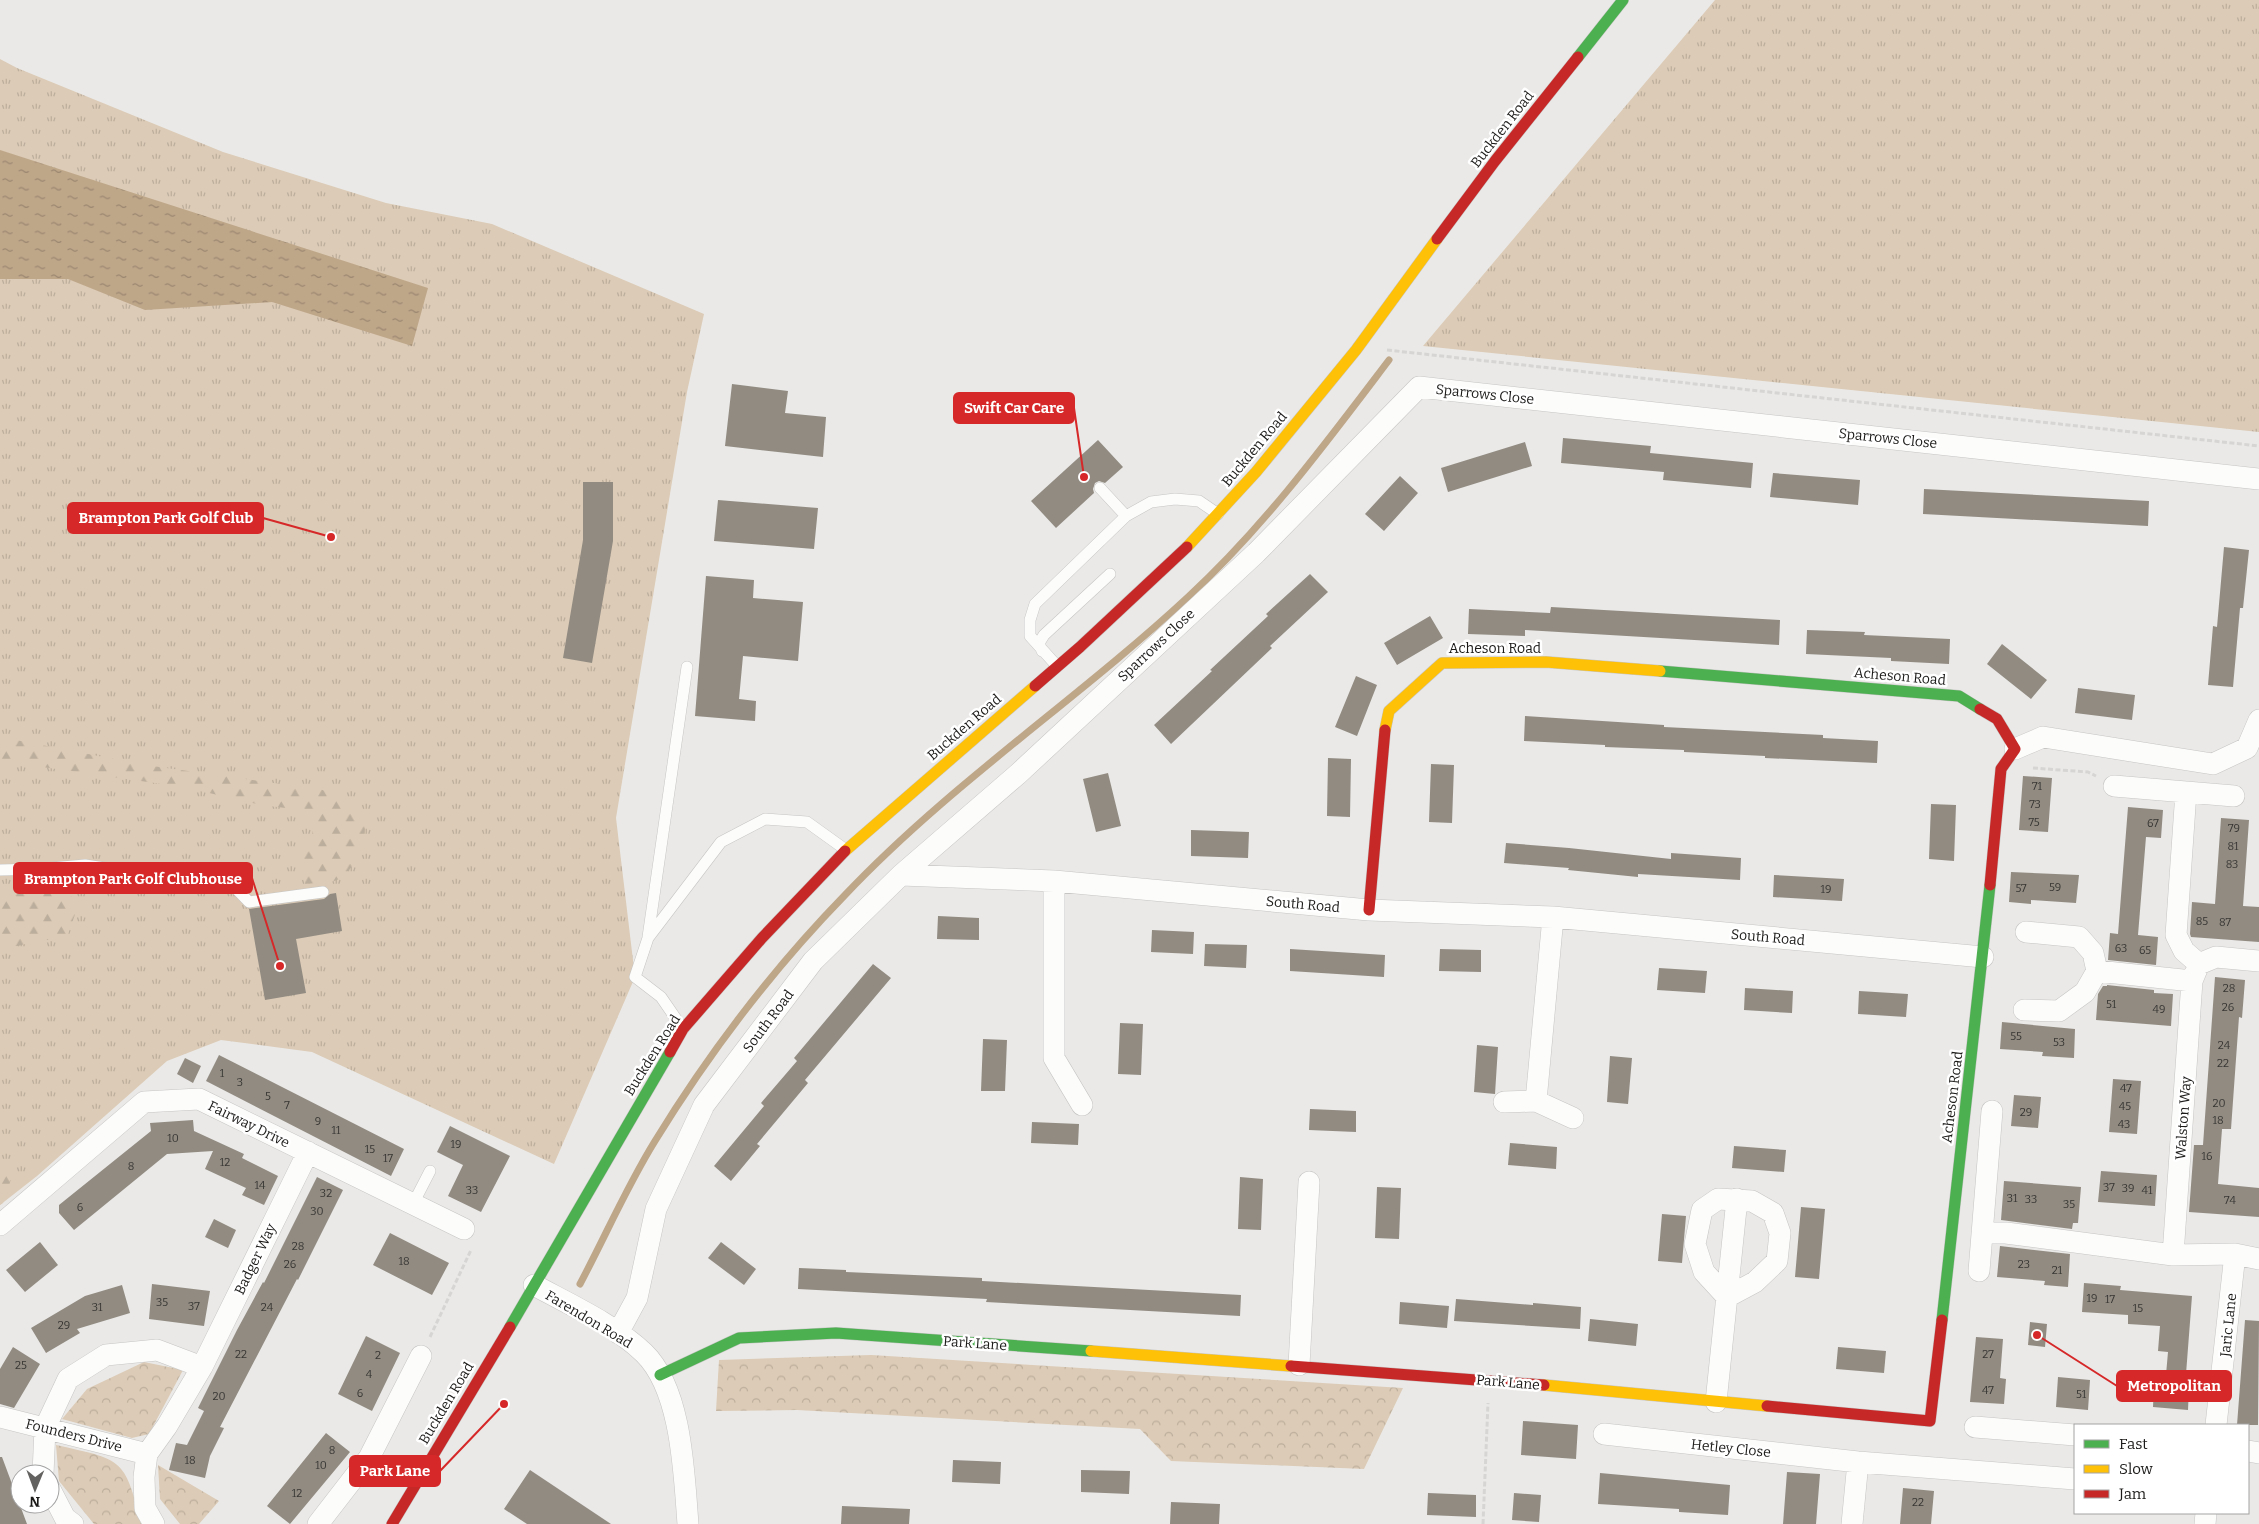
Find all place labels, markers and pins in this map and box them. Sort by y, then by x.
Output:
callout: Swift Car Care [954,393,1074,423]
callout: Brampton Park Golf Club [68,503,263,533]
callout: Brampton Park Golf Clubhouse [14,863,252,893]
callout: Metropolitan [2117,1371,2231,1401]
callout: Park Lane [350,1456,440,1486]

